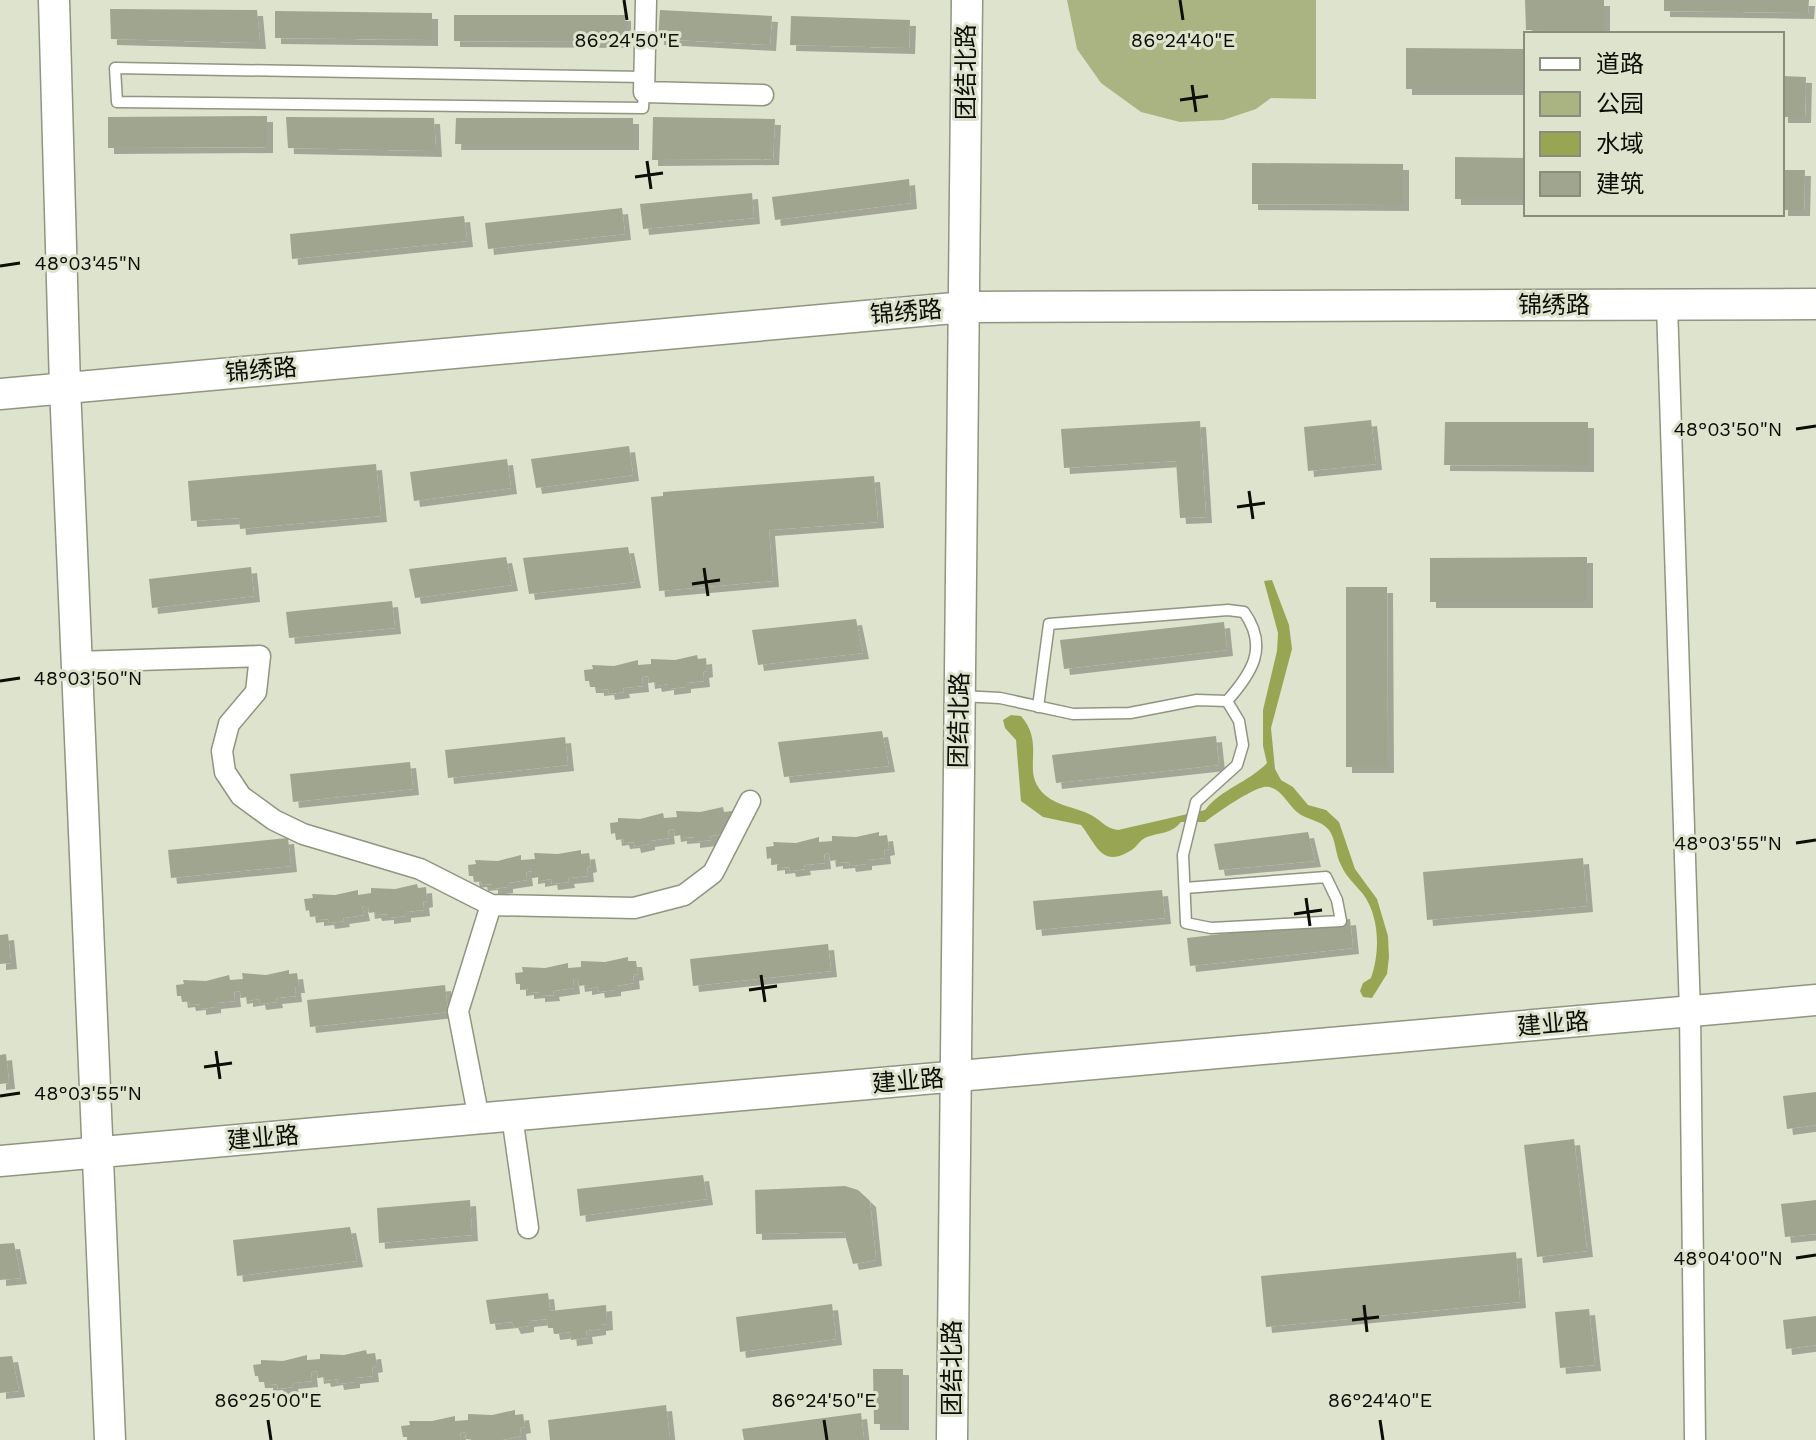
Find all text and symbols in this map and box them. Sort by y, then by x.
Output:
street label: 团结北路 [952,24,980,120]
text: 86°24'50"E [574,28,680,52]
text: 86°24'40"E [1131,28,1235,52]
legend [1524,32,1784,216]
text: 道路 [1596,50,1644,78]
text: 公园 [1596,90,1644,118]
text: 水域 [1596,130,1644,158]
text: 建筑 [1596,170,1644,198]
text: 48°03'45"N [35,251,141,275]
street label: 锦绣路 [1518,291,1590,319]
street label: 锦绣路 [869,295,943,329]
street label: 锦绣路 [224,353,298,387]
text: 48°03'50"N [1674,417,1782,441]
text: 48°03'50"N [34,666,142,690]
street label: 团结北路 [944,672,974,768]
text: 48°03'55"N [1674,831,1782,855]
street label: 建业路 [1516,1007,1590,1041]
street label: 建业路 [871,1064,945,1098]
text: 48°03'55"N [34,1081,142,1105]
street label: 建业路 [226,1121,300,1155]
text: 48°04'00"N [1673,1246,1783,1270]
street label: 团结北路 [938,1320,966,1416]
text: 86°25'00"E [214,1388,322,1412]
text: 86°24'50"E [771,1388,877,1412]
text: 86°24'40"E [1328,1388,1432,1412]

